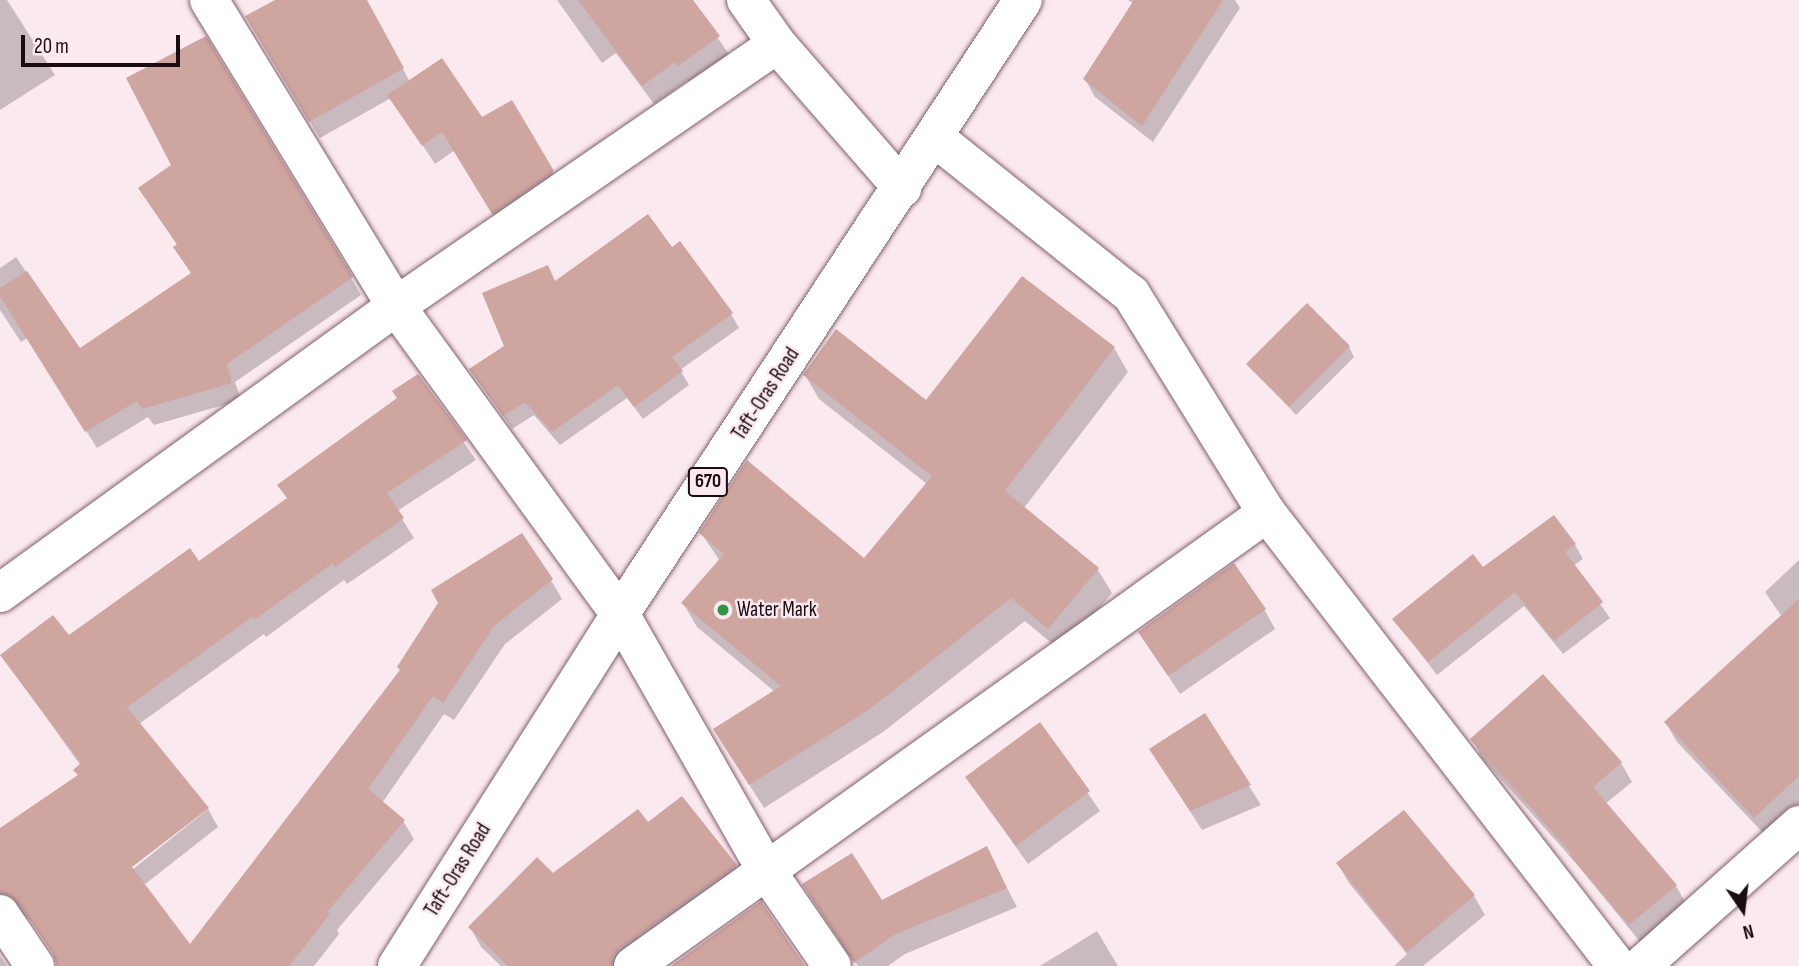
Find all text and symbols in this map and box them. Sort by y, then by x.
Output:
scale bar [24,21,184,65]
text: 20 m [34,34,69,59]
street label: Taft-Oras Road [727,343,805,445]
road number: 670 [687,467,729,498]
place label: Water Mark [737,597,817,623]
marker: Water Mark [715,602,731,618]
street label: Taft-Oras Road [419,819,497,921]
north arrow [1708,875,1778,945]
text: N [1740,918,1756,943]

